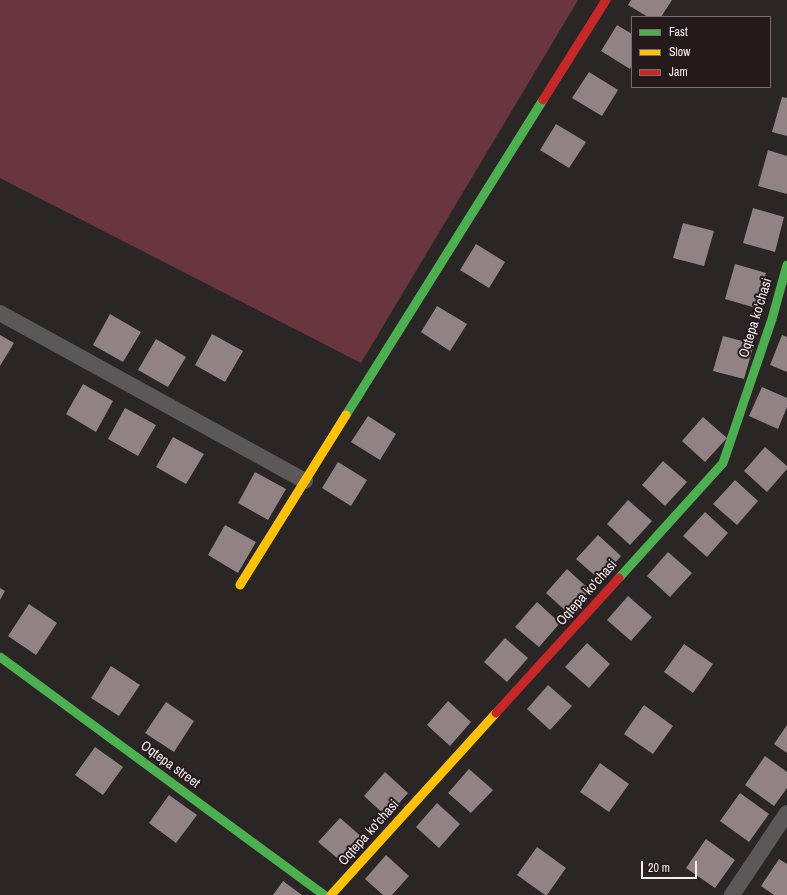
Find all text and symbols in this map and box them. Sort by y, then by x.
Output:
legend [631,16,771,88]
text: Fast [669,24,688,40]
text: Slow [669,44,690,60]
text: Jam [669,64,688,80]
street label: Oqtepa ko'chasi [736,276,776,360]
street label: Oqtepa ko'chasi [553,557,621,629]
street label: Oqtepa street [137,738,203,792]
street label: Oqtepa ko'chasi [335,797,403,869]
scale bar [643,853,699,879]
text: 20 m [648,860,670,876]

